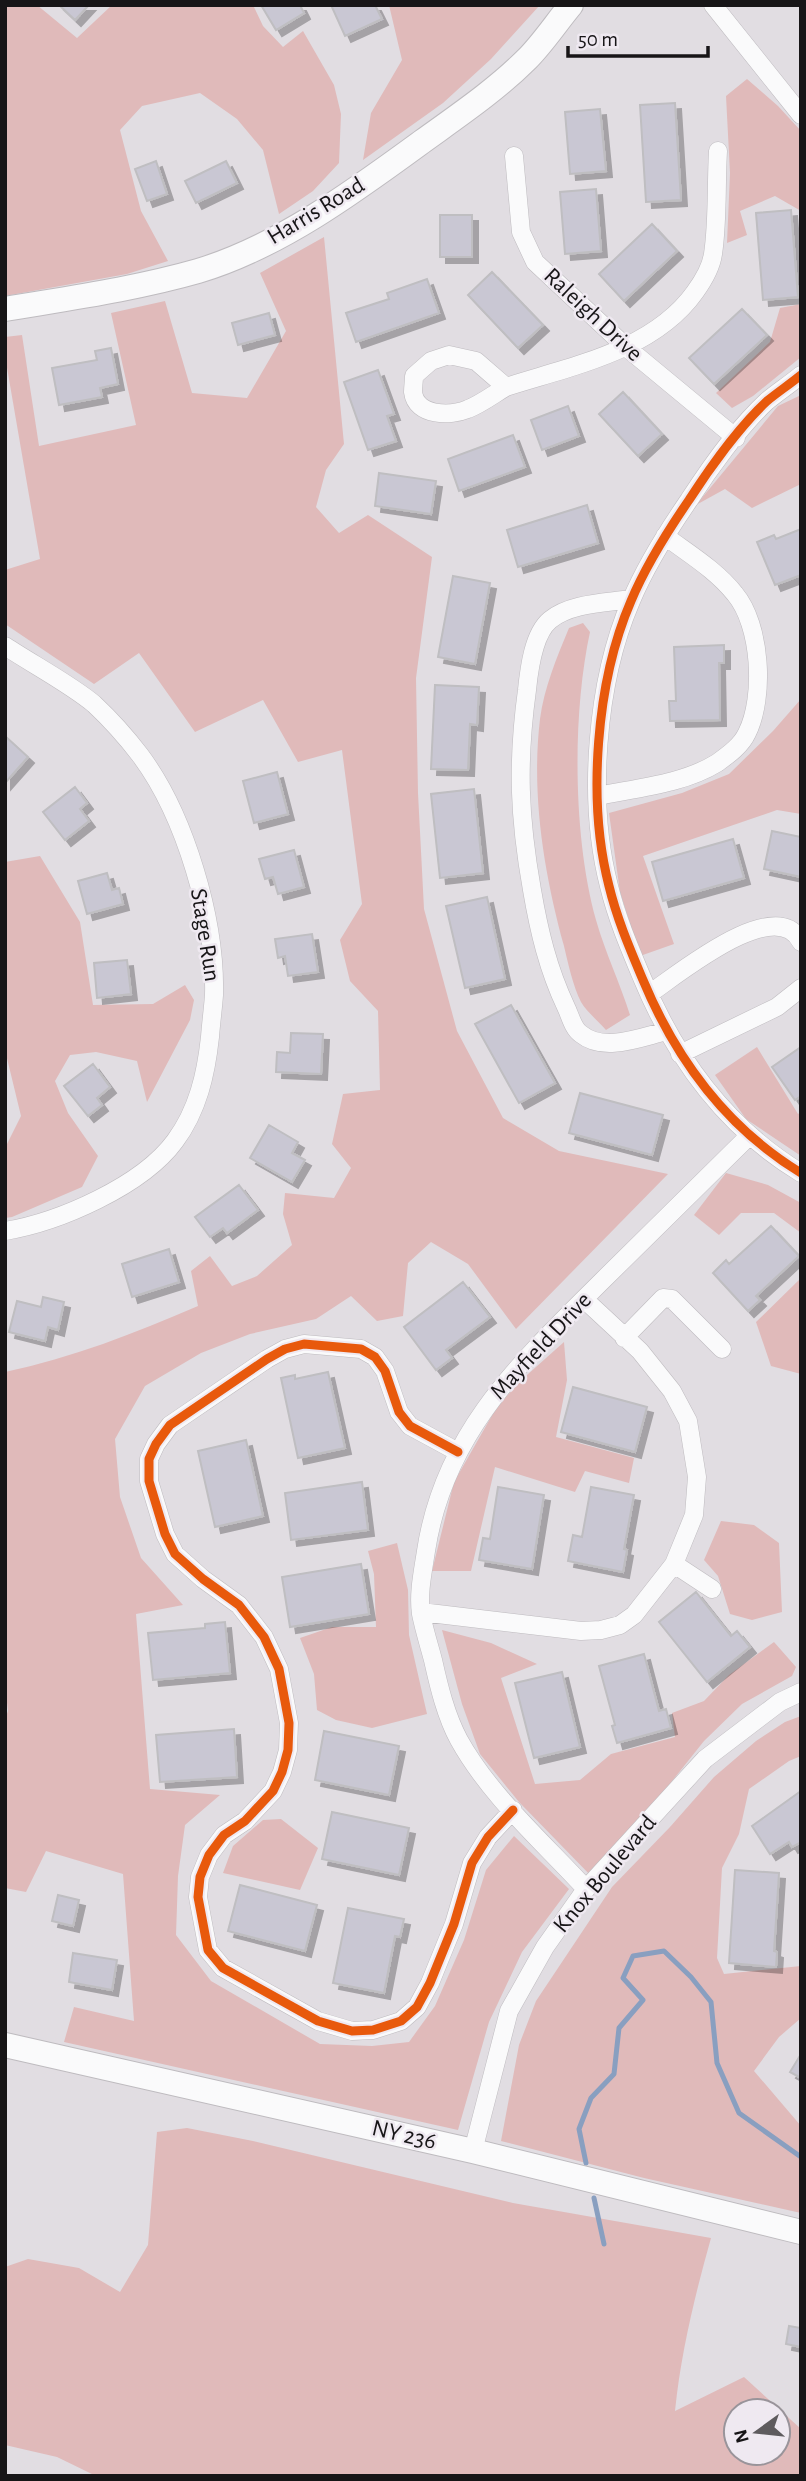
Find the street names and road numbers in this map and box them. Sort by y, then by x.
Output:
street label: Harris Road [263,173,369,249]
street label: Raleigh Drive [539,264,647,366]
street label: Stage Run [186,887,224,983]
street label: Mayfield Drive [486,1288,596,1404]
street label: Knox Boulevard [549,1811,661,1937]
street label: NY 236 [370,2116,438,2154]

